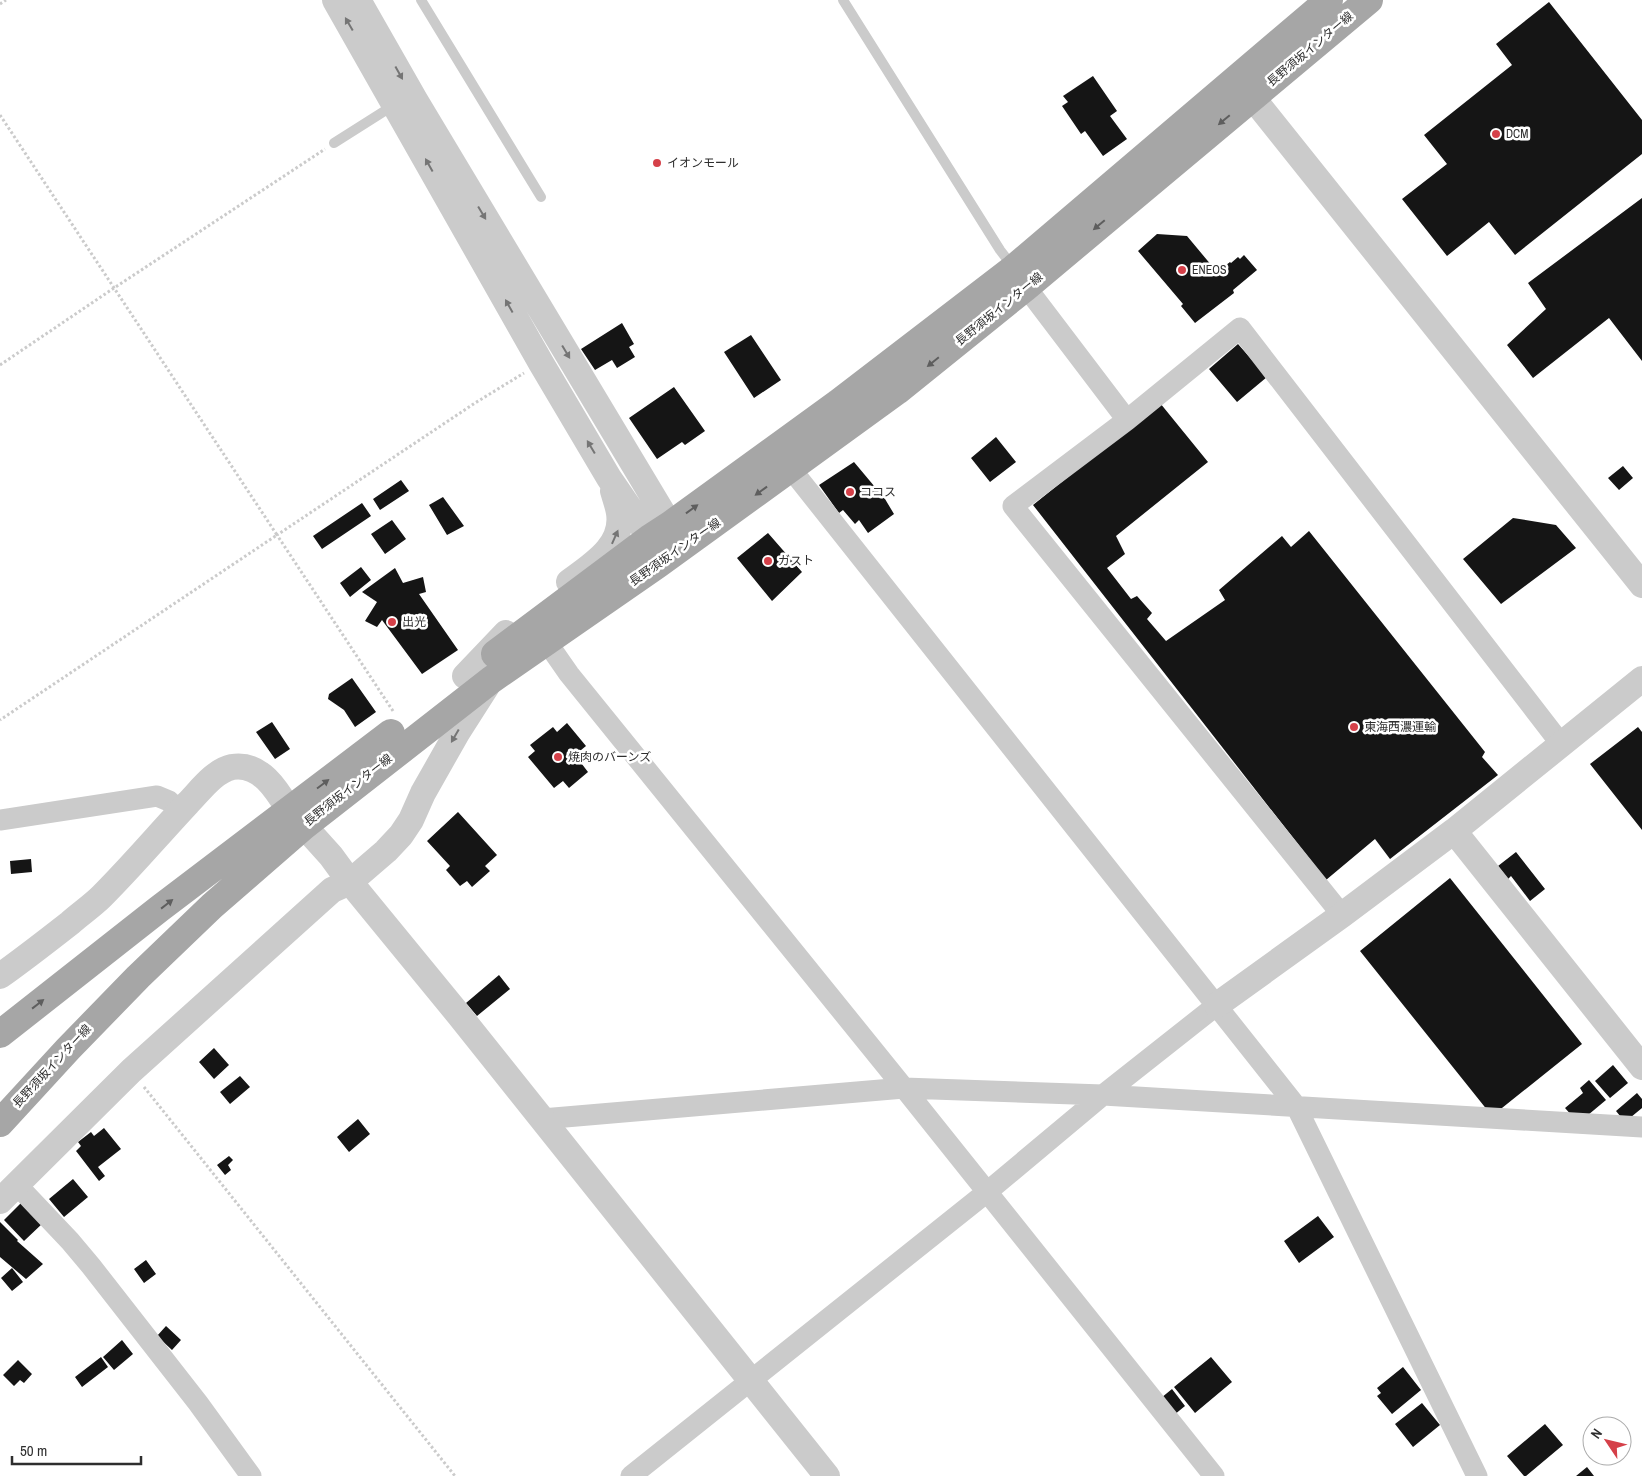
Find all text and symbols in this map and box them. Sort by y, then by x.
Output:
street label: 長野須坂インター線 [1263,8,1357,90]
one-way arrow [344,17,353,30]
one-way arrow [395,66,403,80]
one-way arrow [1217,115,1230,126]
place label: DCM [1506,126,1528,142]
marker: DCM [1490,128,1502,140]
place label: イオンモール [667,155,739,171]
marker: イオンモール [651,157,663,169]
one-way arrow [425,158,433,172]
one-way arrow [478,206,487,219]
one-way arrow [1093,220,1106,231]
place label: ENEOS [1192,262,1227,278]
marker: ENEOS [1176,264,1188,276]
street label: 長野須坂インター線 [952,269,1046,349]
one-way arrow [505,299,513,314]
one-way arrow [561,345,570,359]
one-way arrow [927,356,940,367]
one-way arrow [586,440,595,454]
place label: ココス [860,484,896,500]
one-way arrow [754,486,768,496]
marker: ココス [844,486,856,498]
one-way arrow [685,504,699,514]
street label: 長野須坂インター線 [626,514,724,590]
one-way arrow [611,530,619,544]
place label: ガスト [778,553,814,569]
marker: ガスト [762,555,774,567]
place label: 出光 [402,614,426,630]
marker: 出光 [386,616,398,628]
place label: 東海西濃運輸 [1364,719,1436,735]
marker: 東海西濃運輸 [1348,721,1360,733]
one-way arrow [451,729,460,742]
place label: 焼肉のバーンズ [568,749,651,765]
street label: 長野須坂インター線 [301,750,395,830]
marker: 焼肉のバーンズ [552,751,564,763]
one-way arrow [316,779,330,789]
one-way arrow [160,899,173,909]
one-way arrow [32,999,45,1009]
street label: 長野須坂インター線 [9,1021,95,1111]
north arrow [1582,1416,1632,1466]
text: N [1587,1425,1606,1442]
scale bar [12,1434,141,1466]
text: 50 m [20,1440,47,1461]

